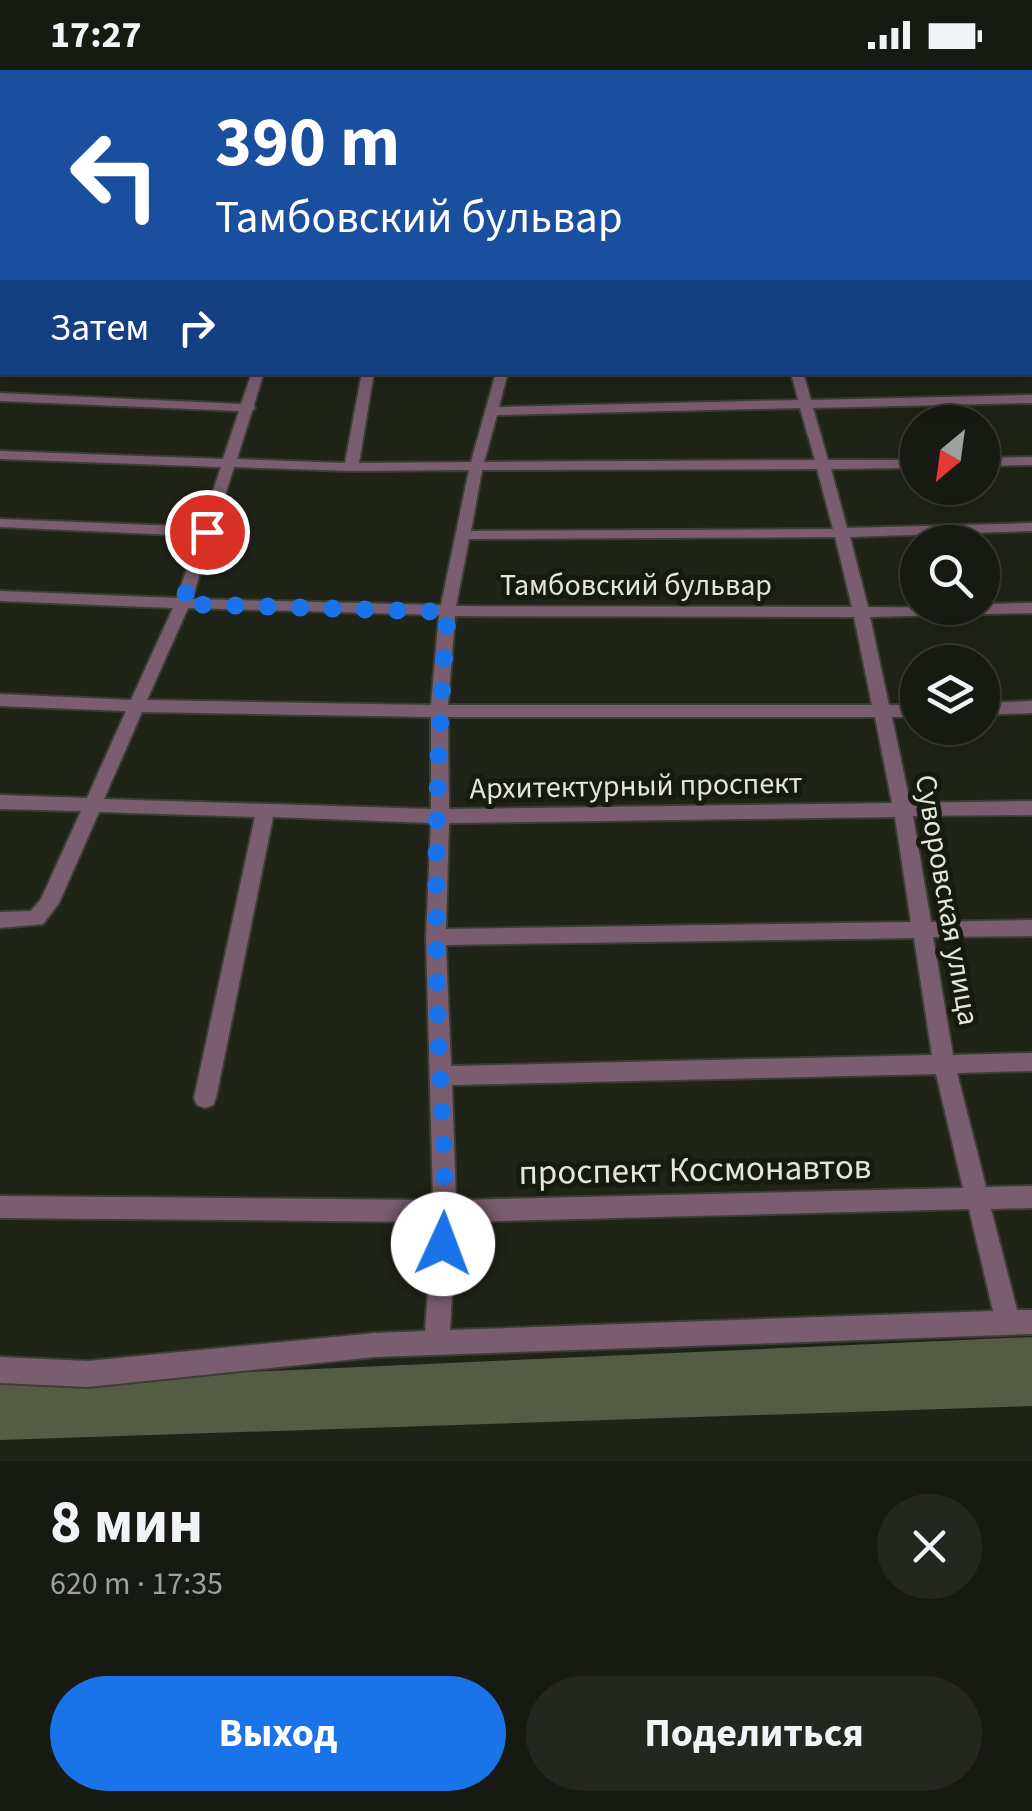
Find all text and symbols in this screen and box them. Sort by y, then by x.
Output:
text: 17:27 [50,8,142,62]
text: 390 m [215,93,400,193]
icon: left [50,110,180,240]
text: Тамбовский бульвар [215,186,623,250]
icon: right [169,300,224,355]
text: Затем [50,301,149,355]
north arrow [900,405,1000,505]
map controls [900,405,1000,745]
pin [165,490,250,575]
icon: arrive [180,505,235,560]
button: search [900,525,1000,625]
street label: Тамбовский бульвар [500,564,772,607]
button: layers [900,645,1000,745]
street label: Архитектурный проспект [469,762,803,810]
street label: Суворовская улица [904,771,990,1029]
street label: проспект Космонавтов [518,1142,872,1198]
position arrow [391,1192,495,1296]
text: 8 мин [50,1481,203,1566]
button: close [877,1494,982,1599]
text: 620 m · 17:35 [50,1561,223,1607]
button: Выход [50,1676,506,1791]
button: Поделиться [526,1676,982,1791]

